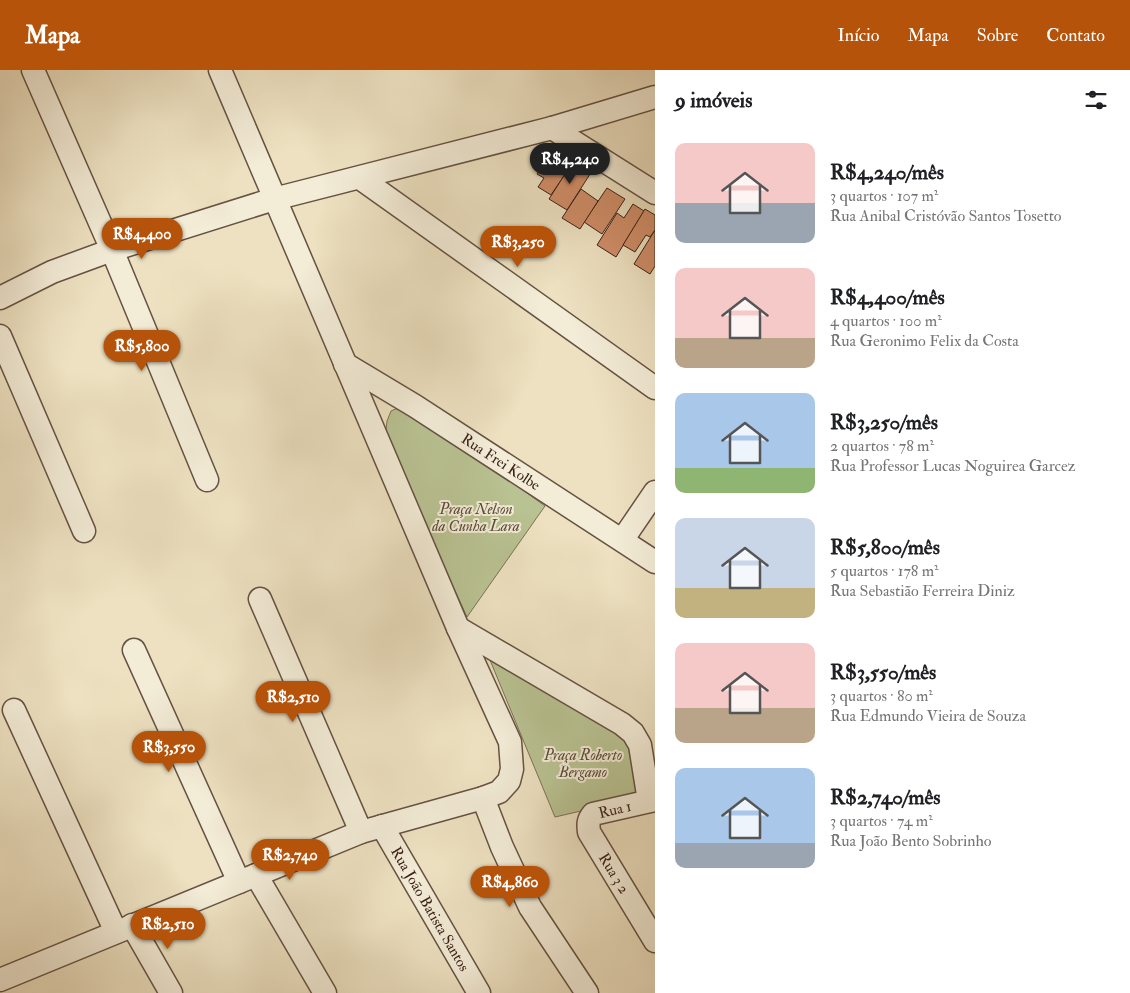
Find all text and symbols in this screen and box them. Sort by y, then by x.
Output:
text: Mapa [25,20,80,51]
text: Início [838,24,879,47]
text: Mapa [907,24,949,47]
text: Sobre [977,24,1018,47]
text: Contato [1046,24,1105,47]
icon: filters [1082,86,1110,114]
text: 9 imóveis [675,87,752,114]
pin: R$4,240 [524,142,616,185]
text: R$4,240 [541,149,599,169]
text: R$4,240/mês [830,159,944,186]
icon: home [715,163,775,223]
text: 3 quartos · 107 m² [830,186,938,206]
text: Rua Anibal Cristóvão Santos Tosetto [830,206,1062,226]
pin: R$4,400 [96,218,188,260]
text: R$4,400 [113,224,171,244]
pin: R$3,250 [472,226,564,268]
text: R$3,250 [491,232,545,252]
text: R$4,400/mês [830,284,945,311]
icon: home [715,288,775,348]
text: 4 quartos · 100 m² [830,311,942,331]
pin: R$5,800 [96,330,188,372]
text: Rua Geronimo Felix da Costa [830,331,1019,351]
text: R$5,800 [115,336,170,356]
text: R$3,250/mês [830,409,938,436]
icon: home [715,413,775,473]
street label: Rua Frei Kolbe [458,429,544,494]
text: 2 quartos · 78 m² [830,436,934,456]
text: Rua Professor Lucas Noguirea Garcez [830,456,1075,476]
park label: Praça Nelson da Cunha Lara [431,500,520,536]
text: R$5,800/mês [830,534,940,561]
icon: home [715,538,775,598]
text: 5 quartos · 178 m² [830,561,939,581]
text: Rua Sebastião Ferreira Diniz [830,581,1015,601]
text: R$3,550/mês [830,659,936,686]
icon: home [715,663,775,723]
pin: R$2,510 [247,680,339,723]
text: 3 quartos · 80 m² [830,686,933,706]
text: R$2,510 [266,687,320,707]
text: Rua Edmundo Vieira de Souza [830,706,1026,726]
pin: R$3,550 [123,730,215,773]
text: R$3,550 [143,737,195,757]
park label: Praça Roberto Bergamo [543,746,622,782]
text: R$2,740/mês [830,784,941,811]
icon: home [715,788,775,848]
street label: Rua 1 [597,797,633,823]
text: 3 quartos · 74 m² [830,811,933,831]
text: Rua João Bento Sobrinho [830,831,992,851]
pin: R$2,740 [244,838,336,881]
street label: Rua João Batista Santos [387,843,474,975]
text: R$2,740 [262,845,318,865]
street label: Rua 3 2 [594,849,634,897]
pin: R$4,860 [464,866,556,908]
text: R$4,860 [481,872,539,892]
pin: R$2,510 [122,908,214,950]
text: R$2,510 [141,914,195,934]

